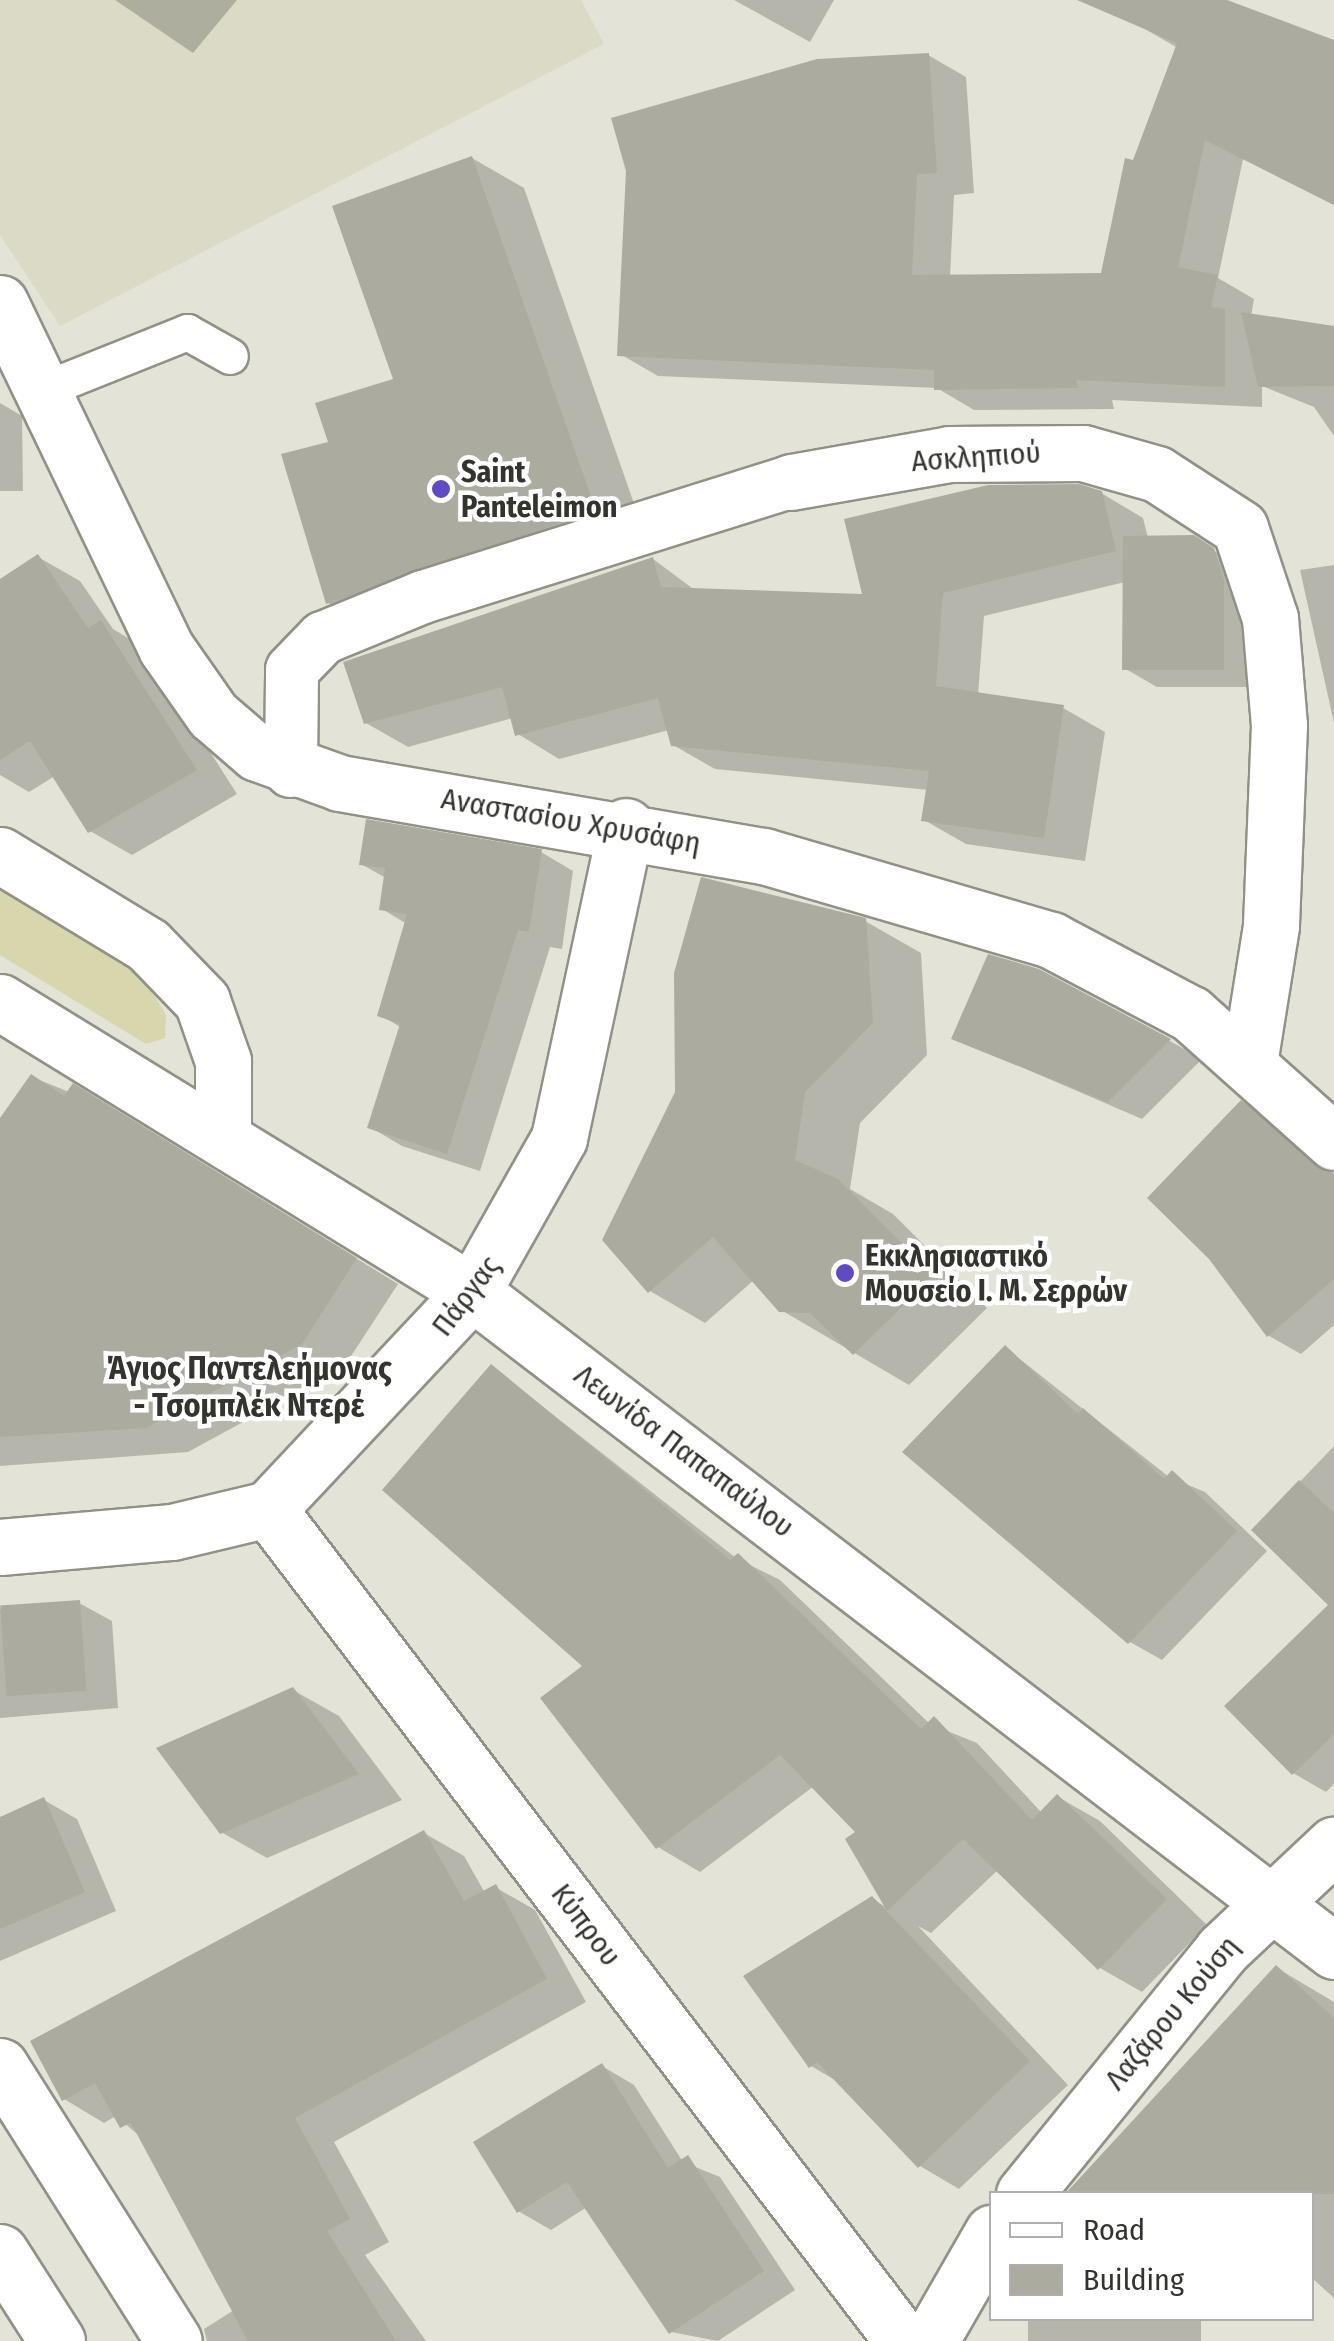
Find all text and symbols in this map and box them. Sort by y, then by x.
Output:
street label: Ασκληπιού [910,435,1042,479]
place label: Saint Panteleimon [461,454,617,524]
marker: Saint Panteleimon [430,478,452,500]
street label: Αναστασίου Χρυσάφη [438,780,704,862]
place label: Εκκλησιαστικό Μουσείο Ι. Μ. Σερρών [865,1238,1127,1308]
street label: Πάργας [424,1249,508,1343]
marker: Εκκλησιαστικό Μουσείο Ι. Μ. Σερρών [834,1262,856,1284]
district label: Άγιος Παντελεήμονας - Τσομπλέκ Ντερέ [106,1350,392,1425]
street label: Λεωνίδα Παπαπαύλου [567,1357,801,1545]
street label: Κύπρου [543,1877,629,1973]
street label: Λαζάρου Κούση [1097,1929,1247,2097]
legend [989,2191,1314,2321]
text: Road [1083,2212,1145,2248]
text: Building [1083,2262,1184,2298]

